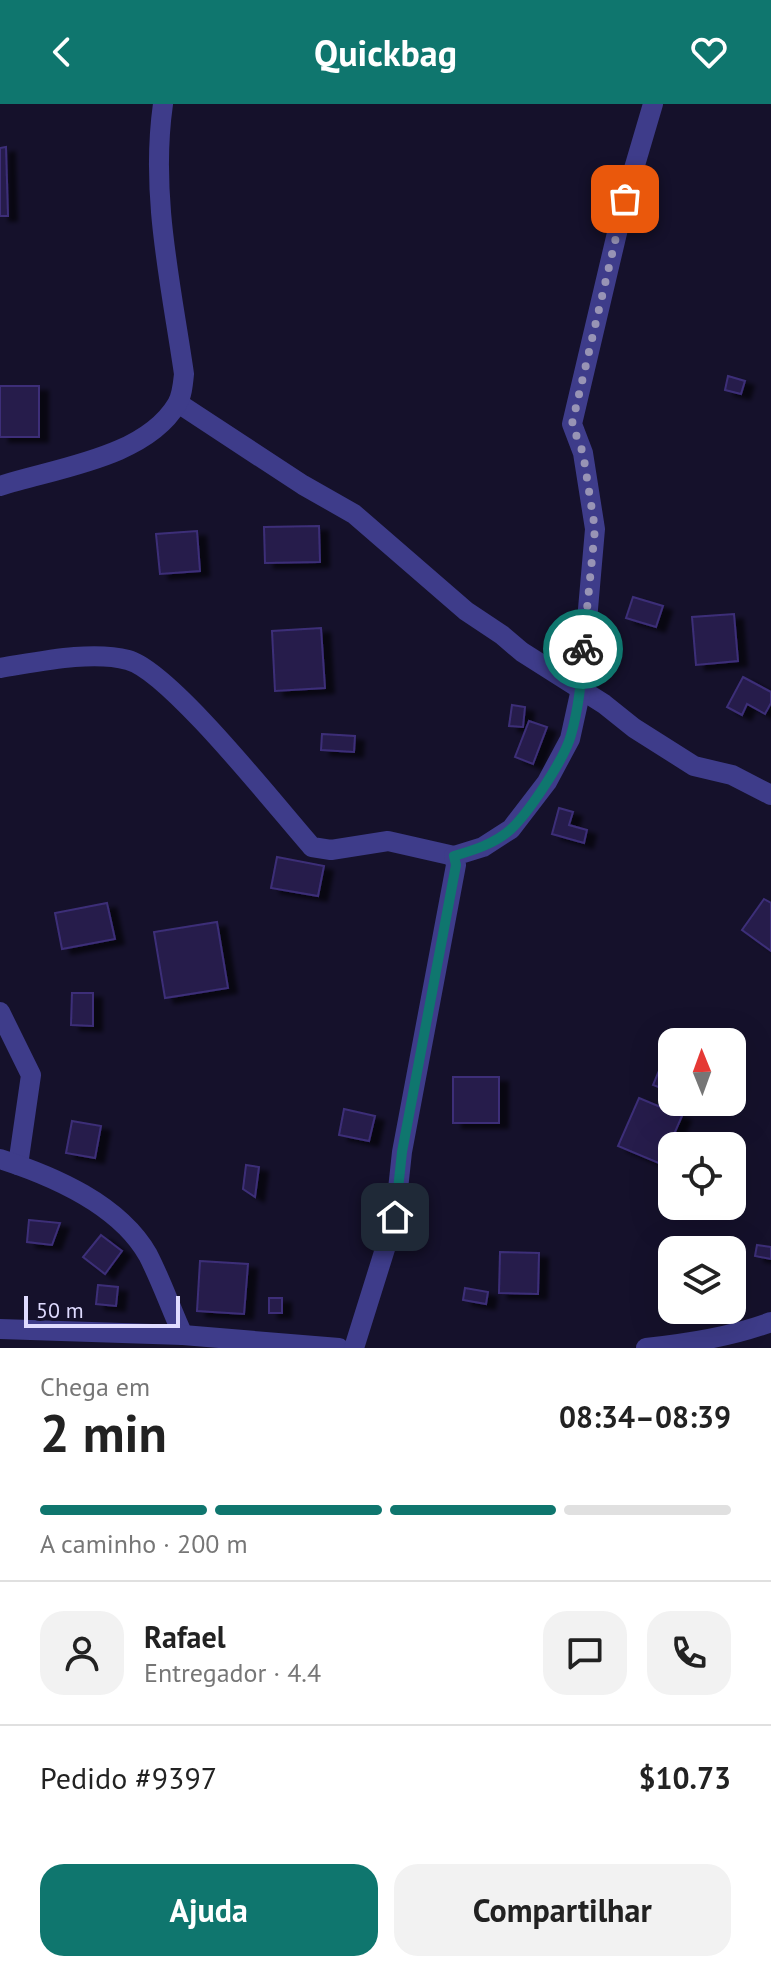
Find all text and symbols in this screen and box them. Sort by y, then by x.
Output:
text: Quickbag [314,29,457,76]
icon: back [40,30,84,74]
icon: heart [687,30,731,74]
pin [591,165,659,233]
icon: bag [603,177,647,221]
courier [543,609,623,689]
icon: bike [561,627,605,671]
north arrow [658,1028,746,1116]
map controls [658,1028,746,1324]
button: locate [658,1132,746,1220]
pin [361,1183,429,1251]
icon: home [373,1195,417,1239]
button: layers [658,1236,746,1324]
scale bar [24,1292,180,1328]
text: 50 m [36,1296,84,1324]
text: Chega em [40,1370,150,1403]
text: 08:34–08:39 [559,1397,731,1436]
text: 2 min [40,1399,167,1466]
text: A caminho · 200 m [40,1527,248,1560]
button: person [40,1611,124,1695]
button: chat [543,1611,627,1695]
button: phone [647,1611,731,1695]
text: Rafael [144,1617,226,1656]
text: Entregador · 4.4 [144,1656,321,1689]
text: Pedido #9397 [40,1758,217,1797]
text: $10.73 [639,1758,731,1797]
button: Ajuda [40,1864,378,1956]
button: Compartilhar [394,1864,731,1956]

